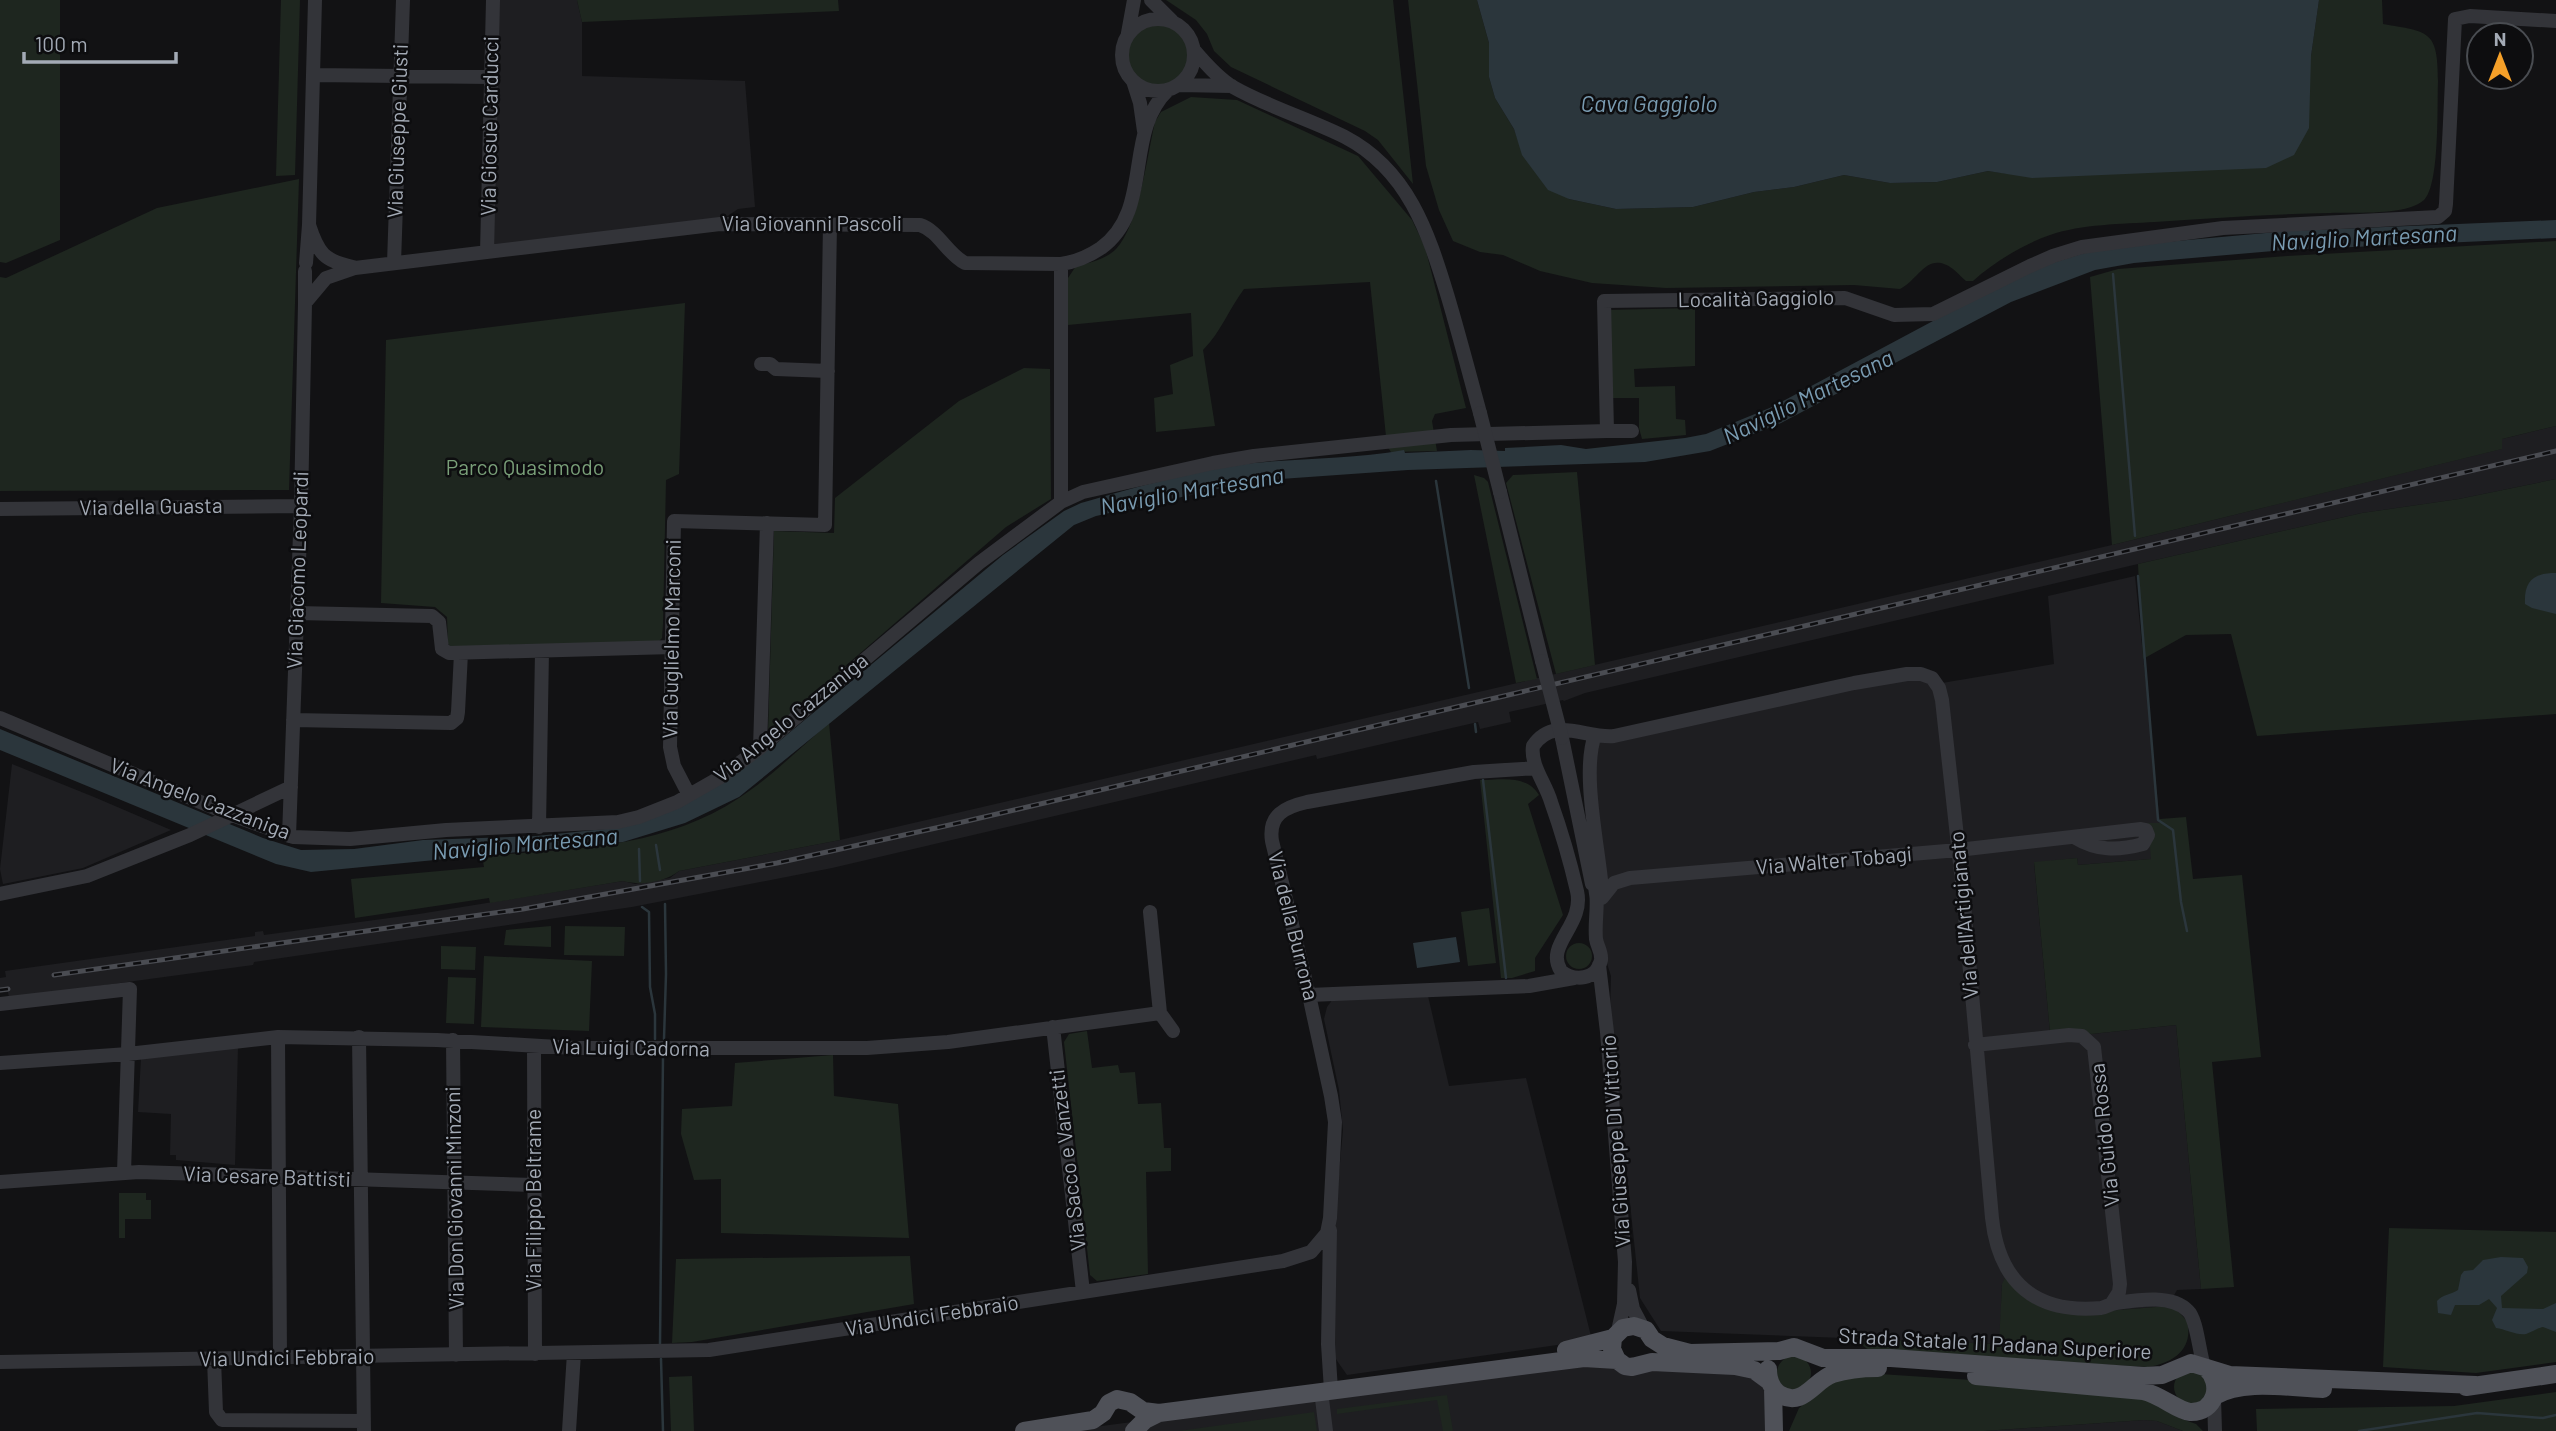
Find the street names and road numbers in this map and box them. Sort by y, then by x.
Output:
street label: Via Giosuè Carducci [474,36,503,216]
street label: Via Giuseppe Giusti [381,43,412,219]
street label: Via Giovanni Pascoli [722,210,902,235]
street label: Località Gaggiolo [1677,284,1835,311]
street label: Via Giacomo Leopardi [281,471,312,669]
street label: Via della Guasta [79,492,223,519]
street label: Via Guglielmo Marconi [656,539,685,739]
street label: Via Angelo Cazzaniga [708,647,872,787]
street label: Via Angelo Cazzaniga [107,752,294,843]
street label: Via dell'Artigianato [1943,830,1982,1000]
street label: Via Walter Tobagi [1755,840,1913,879]
street label: Via della Burrona [1264,849,1325,1003]
street label: Via Luigi Cadorna [552,1033,710,1060]
street label: Via Giuseppe Di Vittorio [1595,1034,1634,1248]
street label: Via Guido Rossa [2084,1062,2123,1208]
street label: Via Sacco e Vanzetti [1043,1068,1090,1252]
street label: Via Don Giovanni Minzoni [439,1086,468,1310]
street label: Via Filippo Beltrame [520,1109,545,1291]
street label: Via Cesare Battisti [183,1160,351,1191]
street label: Via Undici Febbraio [843,1288,1020,1341]
street label: Strada Statale 11 Padana Superiore [1838,1322,2152,1363]
street label: Via Undici Febbraio [199,1342,375,1371]

